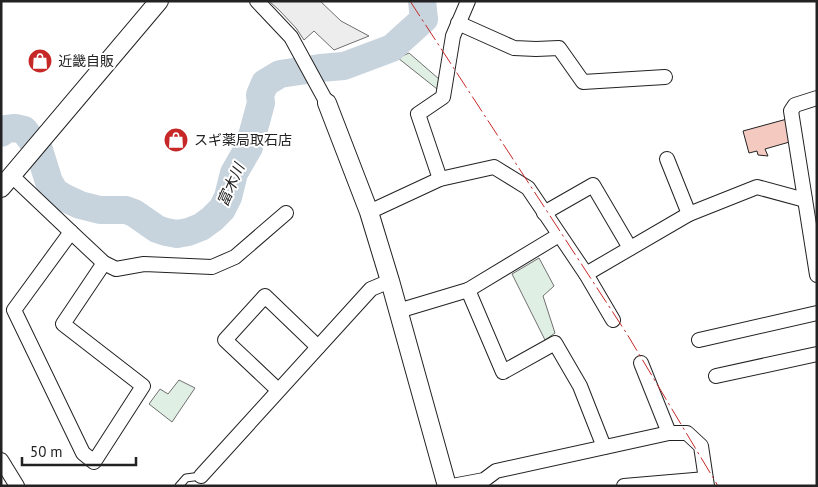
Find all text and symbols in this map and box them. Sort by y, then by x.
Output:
shop icon: 近畿自販 [27,48,53,74]
place label: 近畿自販 [58,52,114,70]
shop icon: スギ薬局取石店 [163,127,189,153]
place label: スギ薬局取石店 [194,131,292,149]
water label: 富木川 [213,159,249,209]
scale bar [22,434,136,466]
text: 50 m [30,442,63,461]

